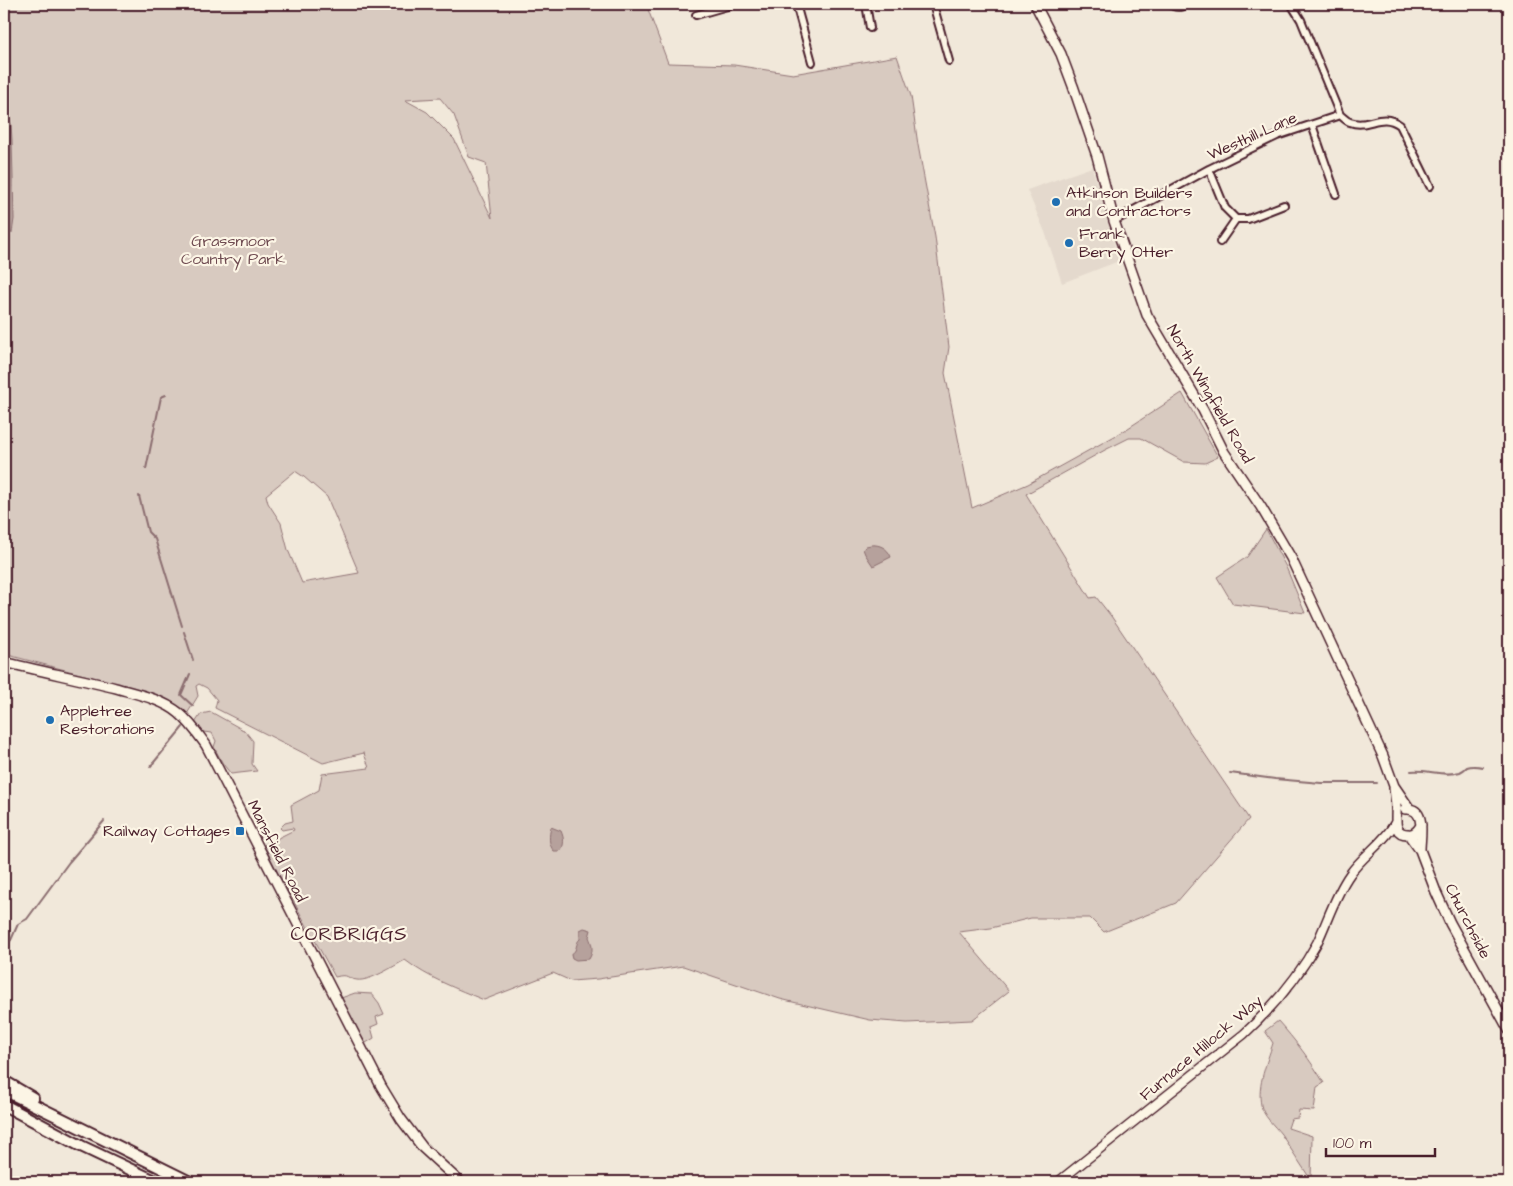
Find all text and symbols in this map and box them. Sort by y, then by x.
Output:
street label: Westhill Lane [1204,106,1301,166]
place label: Atkinson Builders and Contractors [1066,182,1193,222]
marker: Atkinson Builders and Contractors [1050,196,1062,208]
place label: Frank Berry Otter [1079,223,1173,264]
park label: Grassmoor Country Park [181,230,285,271]
marker: Frank Berry Otter [1063,237,1075,249]
street label: North Wingfield Road [1160,321,1259,468]
place label: Appletree Restorations [60,700,154,740]
marker: Appletree Restorations [44,714,56,726]
street label: Mansfield Road [242,796,312,906]
place label: Railway Cottages [103,820,230,843]
marker: Railway Cottages [234,825,246,837]
street label: Churchside [1440,880,1496,963]
district label: CORBRIGGS [290,921,408,948]
street label: Furnace Hillock Way [1135,990,1268,1107]
scale bar [1326,1126,1434,1158]
text: 100 m [1333,1133,1372,1154]

